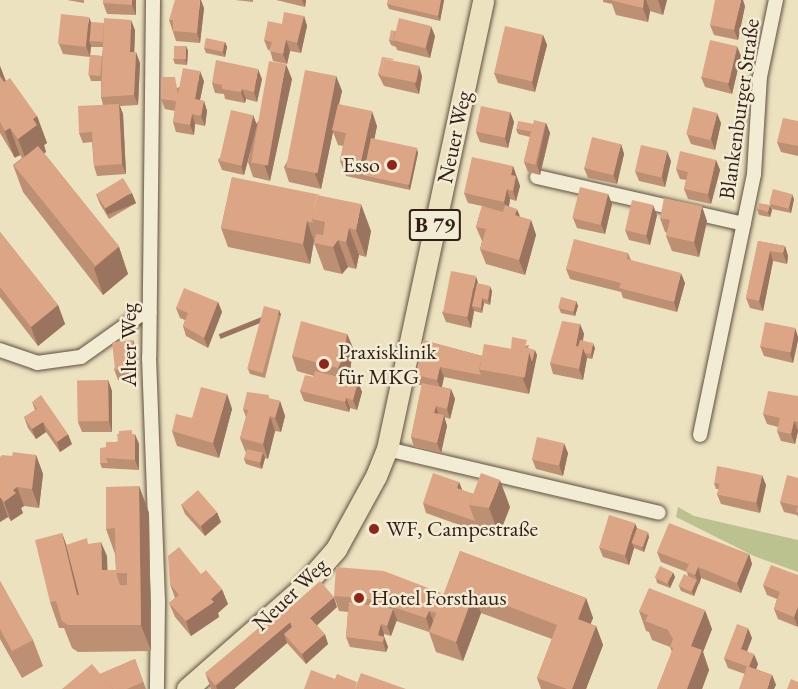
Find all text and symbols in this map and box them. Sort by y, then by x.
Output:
street label: Blankenburger Straße [713,17,765,201]
street label: Neuer Weg [431,88,477,186]
place label: Esso [342,152,380,178]
marker: Esso [385,158,399,172]
road number: B 79 [408,207,462,243]
street label: Alter Weg [116,303,142,387]
place label: Praxisklinik für MKG [338,338,437,390]
marker: Praxisklinik für MKG [315,355,333,373]
place label: WF, Campestraße [386,516,538,542]
marker: WF, Campestraße [367,522,381,536]
street label: Neuer Weg [247,552,333,636]
place label: Hotel Forsthaus [371,585,507,611]
marker: Hotel Forsthaus [352,591,366,605]

